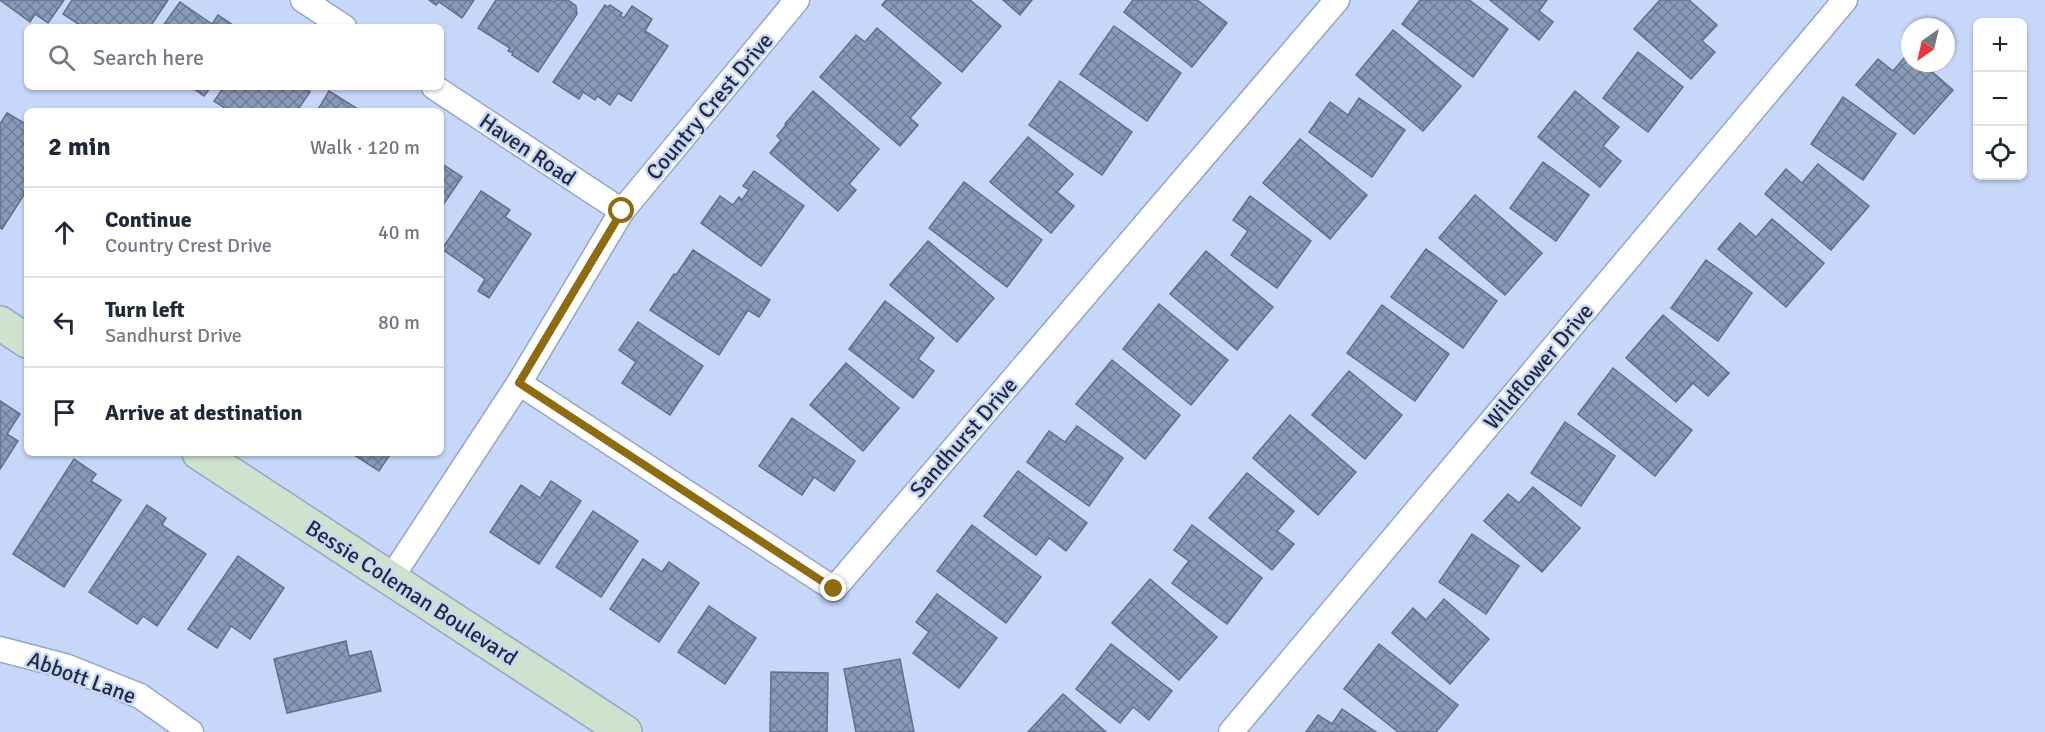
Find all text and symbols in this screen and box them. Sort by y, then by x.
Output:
north arrow [1901,18,1955,72]
map controls [1973,18,2027,180]
button: + [1973,18,2027,72]
search box [24,24,444,90]
street label: Country Crest Drive [640,27,779,185]
icon: search [45,41,78,74]
text: Search here [93,44,204,71]
button: − [1973,72,2027,126]
street label: Haven Road [474,107,581,191]
button: locate [1973,126,2027,180]
text: 2 min [48,131,111,163]
text: Walk · 120 m [310,135,420,160]
route start [608,197,634,223]
text: Continue [105,206,192,233]
icon: ahead [48,216,81,249]
text: 40 m [378,220,420,245]
text: Country Crest Drive [105,233,272,258]
text: Turn left [105,296,185,323]
street label: Wildflower Drive [1478,298,1599,435]
icon: left [48,306,81,339]
text: 80 m [378,310,420,335]
text: Sandhurst Drive [105,323,242,348]
street label: Sandhurst Drive [904,372,1023,503]
icon: arrive [48,396,81,429]
text: Arrive at destination [105,399,302,426]
street label: Bessie Coleman Boulevard [301,514,523,671]
route end [820,575,846,601]
street label: Abbott Lane [24,645,140,710]

